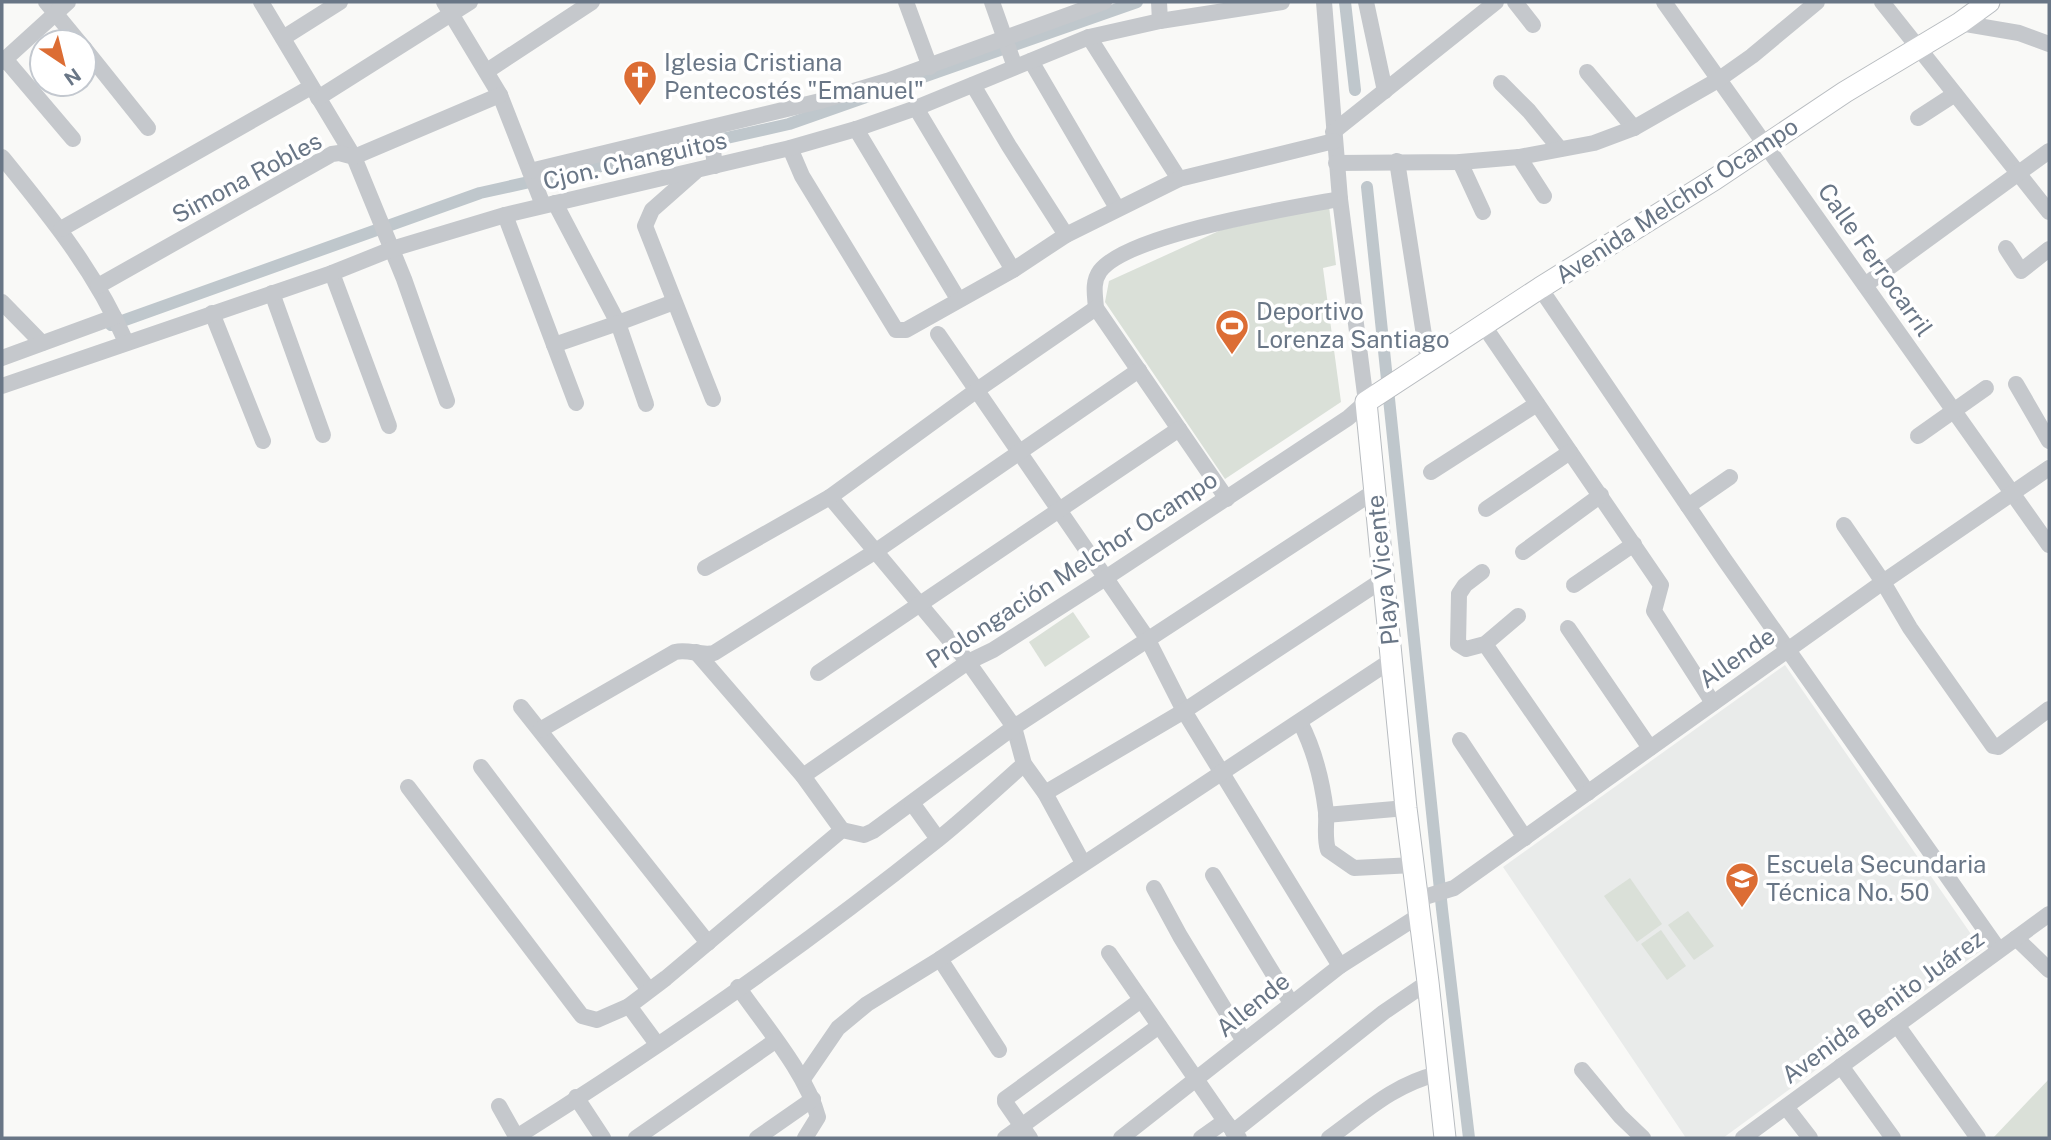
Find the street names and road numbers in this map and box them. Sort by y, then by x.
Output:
street label: Avenida Melchor Ocampo [1550,111,1803,289]
street label: Cjon. Changuitos [540,125,730,195]
street label: Simona Robles [167,126,326,228]
street label: Calle Ferrocarril [1813,177,1939,341]
street label: Prolongación Melchor Ocampo [921,465,1222,674]
street label: Playa Vicente [1360,494,1404,647]
street label: Allende [1693,621,1780,693]
street label: Avenida Benito Juárez [1776,924,1989,1089]
street label: Allende [1210,966,1295,1042]

